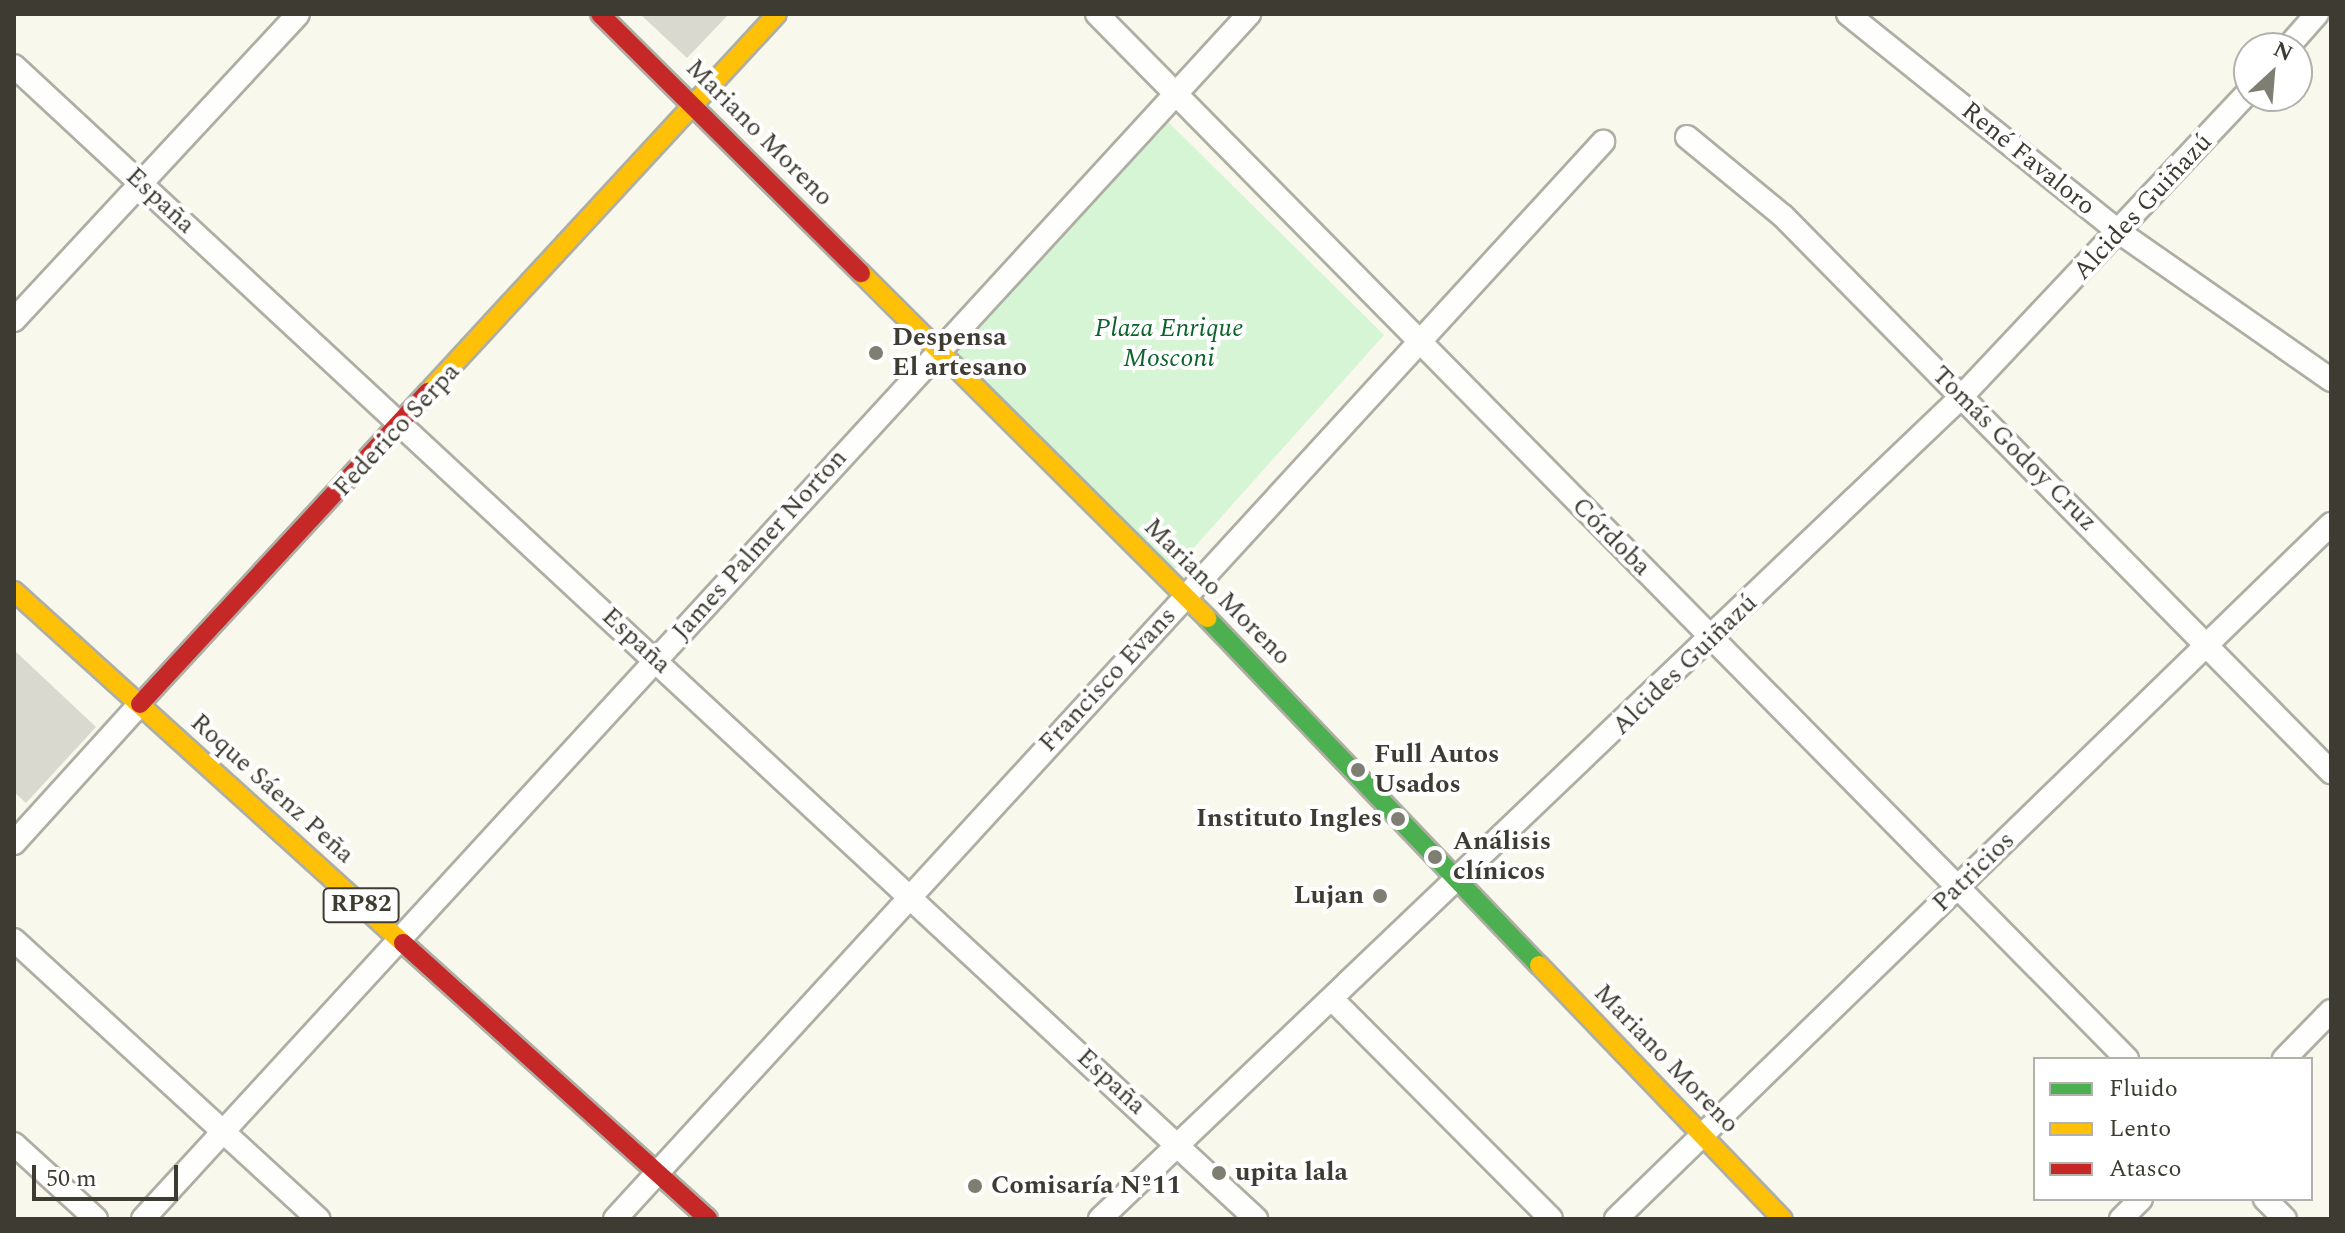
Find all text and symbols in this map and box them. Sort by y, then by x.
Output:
north arrow [2233,32,2313,112]
text: N [2268,33,2298,71]
street label: Mariano Moreno [679,53,839,213]
street label: René Favaloro [1955,96,2101,222]
street label: Alcides Guiñazú [2067,127,2219,287]
street label: España [119,161,201,241]
park label: Plaza Enrique Mosconi [1095,313,1243,374]
place label: Despensa El artesano [892,322,1027,384]
marker: Despensa El artesano [867,344,885,362]
street label: Federico Serpa [327,357,467,503]
street label: Tomás Godoy Cruz [1925,360,2103,538]
street label: James Palmer Norton [666,443,854,647]
street label: Córdoba [1565,491,1657,583]
street label: Mariano Moreno [1137,512,1297,672]
street label: Alcides Guiñazú [1606,588,1764,742]
street label: España [595,601,677,681]
street label: Francisco Evans [1033,601,1183,759]
street label: Roque Sáenz Peña [184,707,360,871]
place label: Full Autos Usados [1374,739,1499,800]
marker: Full Autos Usados [1349,761,1367,779]
place label: Instituto Ingles [1196,803,1382,835]
marker: Instituto Ingles [1389,810,1407,828]
street label: Patricios [1926,825,2022,919]
place label: Análisis clínicos [1453,826,1551,888]
marker: Análisis clínicos [1424,846,1446,868]
place label: Lujan [1294,880,1364,912]
road number: RP82 [321,885,401,925]
marker: Lujan [1371,887,1389,905]
street label: Mariano Moreno [1587,978,1745,1140]
street label: España [1070,1042,1152,1122]
legend [2033,1057,2313,1201]
text: Fluido [2109,1071,2178,1107]
text: Lento [2109,1111,2171,1147]
scale bar [36,1149,182,1199]
text: Atasco [2109,1151,2181,1187]
place label: upita lala [1235,1157,1348,1189]
text: 50 m [46,1161,97,1197]
marker: upita lala [1210,1164,1228,1182]
place label: Comisaría Nº11 [991,1170,1181,1202]
marker: Comisaría Nº11 [966,1177,984,1195]

